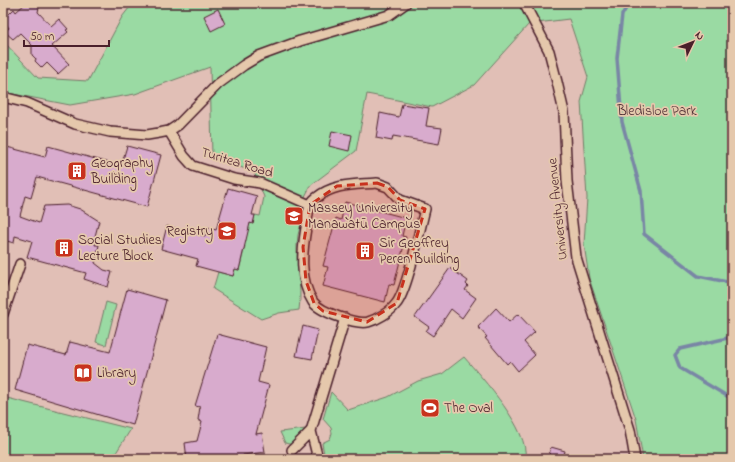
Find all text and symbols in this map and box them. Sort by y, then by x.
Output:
scale bar [24,22,109,48]
north arrow [673,22,713,62]
text: 50 m [30,28,54,46]
text: N [691,28,708,44]
park label: Bledisloe Park [616,101,698,122]
street label: Turitea Road [198,142,276,184]
place label: Geography Building [90,153,153,191]
street label: University Avenue [542,156,575,261]
building icon: Geography Building [66,160,88,182]
place label: Massey University Manawatū Campus [308,198,420,235]
school or university icon: Massey University Manawatū Campus [283,205,305,227]
school or university icon: Registry [216,220,238,242]
place label: Registry [166,221,213,243]
place label: Social Studies Lecture Block [78,230,162,267]
place label: Sir Geoffrey Peren Building [379,233,459,271]
building icon: Social Studies Lecture Block [53,237,75,259]
building icon: Sir Geoffrey Peren Building [354,240,376,262]
library icon: Library [72,362,94,384]
place label: Library [97,363,136,385]
sports icon: The Oval [419,397,441,419]
place label: The Oval [444,398,493,419]

